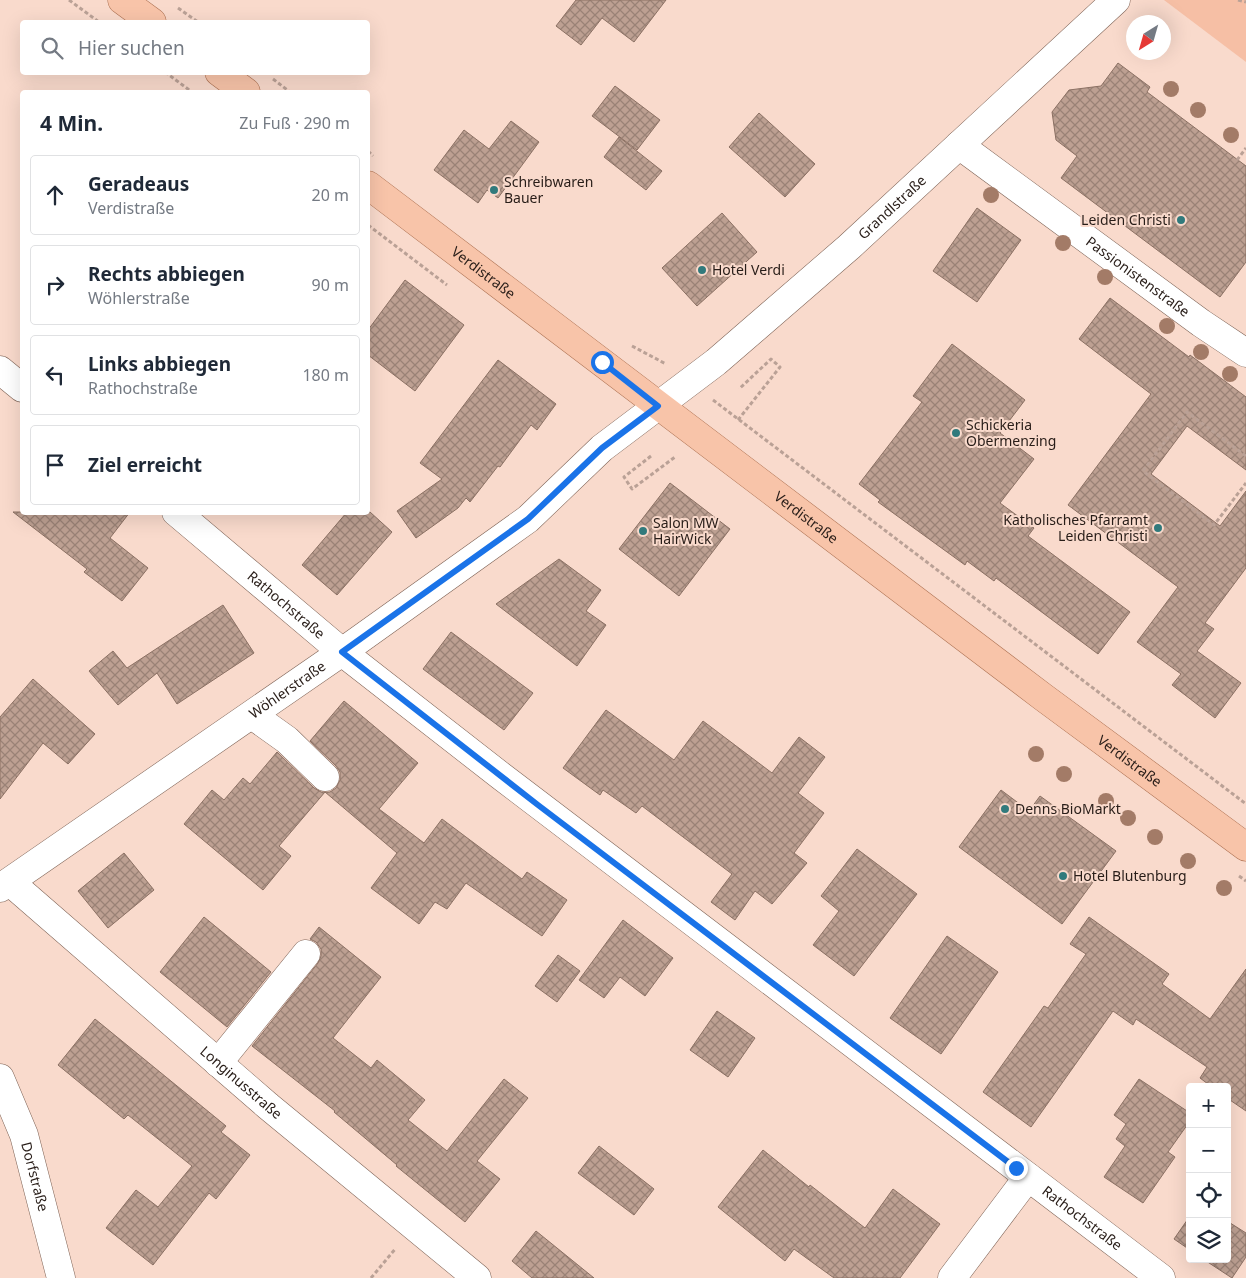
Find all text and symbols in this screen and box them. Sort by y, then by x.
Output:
north arrow [1126,15,1171,60]
search box [20,20,370,75]
icon: search [38,34,66,62]
text: Hier suchen [78,35,185,61]
text: 4 Min. [40,109,103,137]
text: Zu Fuß · 290 m [239,112,350,134]
street label: Grandlstraße [854,170,930,243]
text: Geradeaus [88,171,189,197]
place label: Schreibwaren Bauer [504,172,593,207]
icon: ahead [41,181,69,209]
text: 20 m [312,184,349,206]
marker: Schreibwaren Bauer [488,184,500,196]
text: Verdistraße [88,197,174,219]
place label: Leiden Christi [1081,210,1171,229]
marker: Leiden Christi [1175,214,1187,226]
street label: Passionistenstraße [1082,232,1194,321]
street label: Verdistraße [448,242,520,303]
place label: Hotel Verdi [712,260,785,279]
text: Rechts abbiegen [88,261,245,287]
marker: Hotel Verdi [696,264,708,276]
icon: right [41,271,69,299]
text: 90 m [312,274,349,296]
text: Wöhlerstraße [88,287,190,309]
text: Links abbiegen [88,351,231,377]
route start [591,351,614,374]
icon: left [41,361,69,389]
text: 180 m [302,364,349,386]
text: Rathochstraße [88,377,198,399]
place label: Schickeria Obermenzing [966,415,1056,450]
marker: Schickeria Obermenzing [950,427,962,439]
icon: arrive [41,451,69,479]
text: Ziel erreicht [88,452,202,478]
street label: Verdistraße [771,487,842,547]
place label: Katholisches Pfarramt Leiden Christi [1003,510,1148,545]
place label: Salon MW HairWick [653,513,719,548]
marker: Katholisches Pfarramt Leiden Christi [1152,522,1164,534]
marker: Salon MW HairWick [637,525,649,537]
street label: Rathochstraße [244,566,329,643]
street label: Wöhlerstraße [245,656,329,722]
street label: Verdistraße [1094,731,1166,791]
place label: Denns BioMarkt [1015,799,1121,818]
marker: Denns BioMarkt [999,803,1011,815]
place label: Hotel Blutenburg [1073,866,1187,885]
marker: Hotel Blutenburg [1057,870,1069,882]
street label: Longinusstraße [196,1041,287,1123]
map controls [1186,1083,1231,1263]
button: + [1186,1083,1231,1128]
button: − [1186,1128,1231,1173]
street label: Dorfstraße [17,1140,53,1214]
route end [1005,1157,1028,1180]
button: locate [1186,1173,1231,1218]
street label: Rathochstraße [1039,1181,1127,1254]
button: layers [1186,1218,1231,1263]

